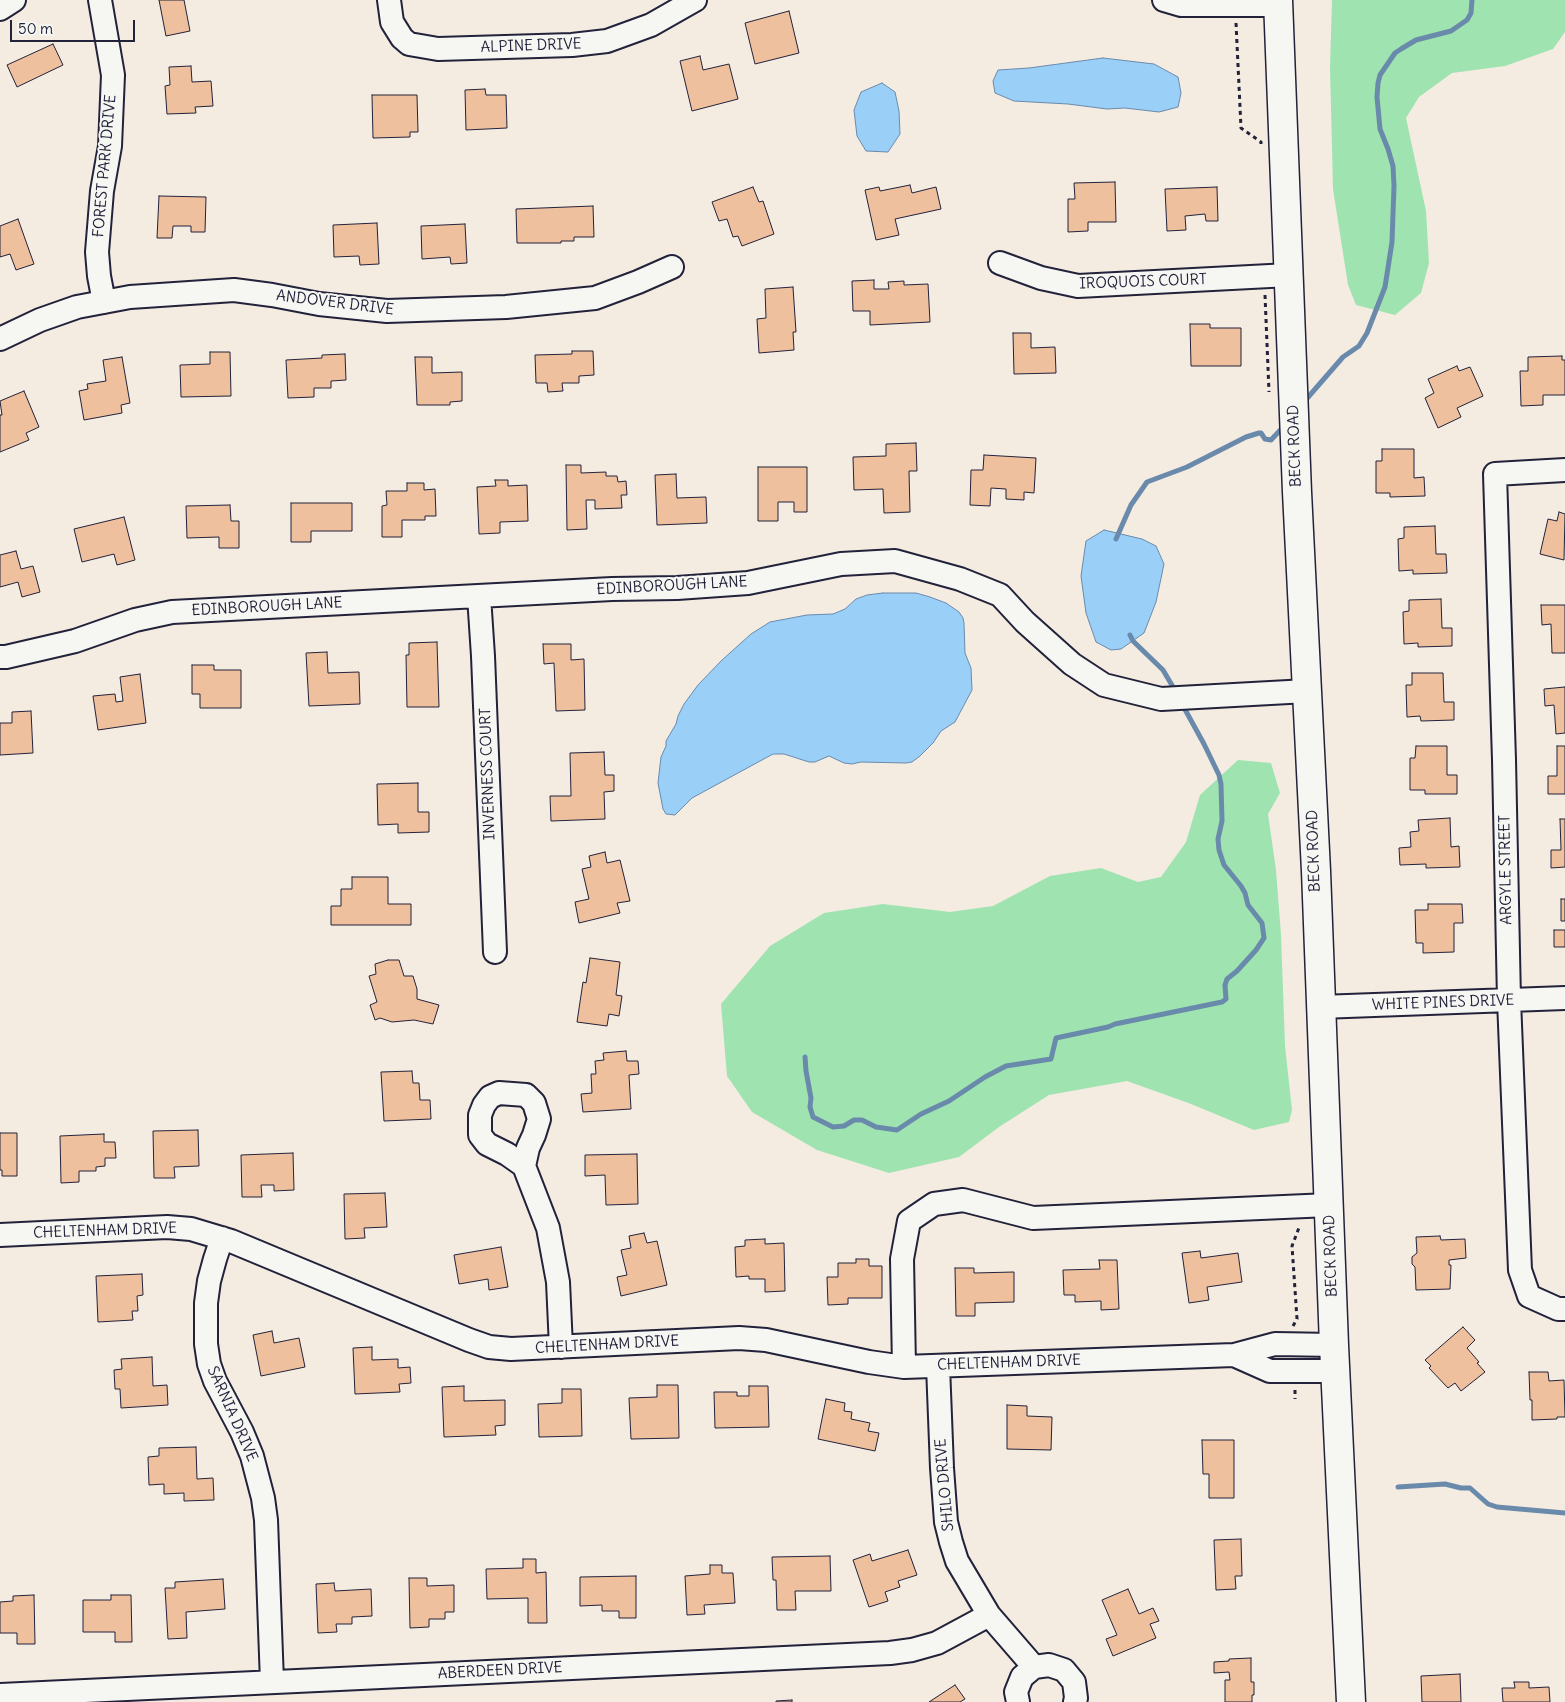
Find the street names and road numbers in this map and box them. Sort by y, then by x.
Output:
street label: ALPINE DRIVE [480,35,582,57]
street label: FOREST PARK DRIVE [90,94,120,238]
street label: IROQUOIS COURT [1079,271,1207,293]
street label: ANDOVER DRIVE [275,287,395,319]
street label: BECK ROAD [1285,404,1305,488]
street label: EDINBOROUGH LANE [596,573,748,599]
street label: EDINBOROUGH LANE [191,594,343,620]
street label: INVERNESS COURT [477,707,499,841]
street label: BECK ROAD [1304,809,1324,893]
street label: ARGYLE STREET [1496,815,1516,925]
street label: WHITE PINES DRIVE [1371,992,1515,1014]
street label: BECK ROAD [1321,1214,1341,1298]
street label: CHELTENHAM DRIVE [33,1219,177,1243]
street label: CHELTENHAM DRIVE [535,1332,679,1358]
street label: CHELTENHAM DRIVE [937,1351,1081,1375]
street label: SARNIA DRIVE [203,1364,261,1464]
street label: SHILO DRIVE [932,1438,958,1532]
street label: ABERDEEN DRIVE [437,1659,563,1683]

